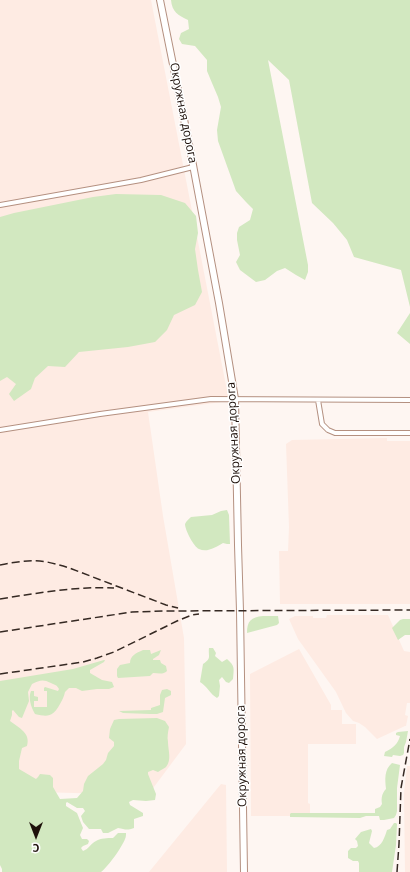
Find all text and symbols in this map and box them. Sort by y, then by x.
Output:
street label: Окружная дорога [166,61,200,165]
street label: Окружная дорога [224,382,244,484]
street label: Окружная дорога [234,705,250,807]
north arrow [16,816,56,856]
text: С [33,841,40,856]

